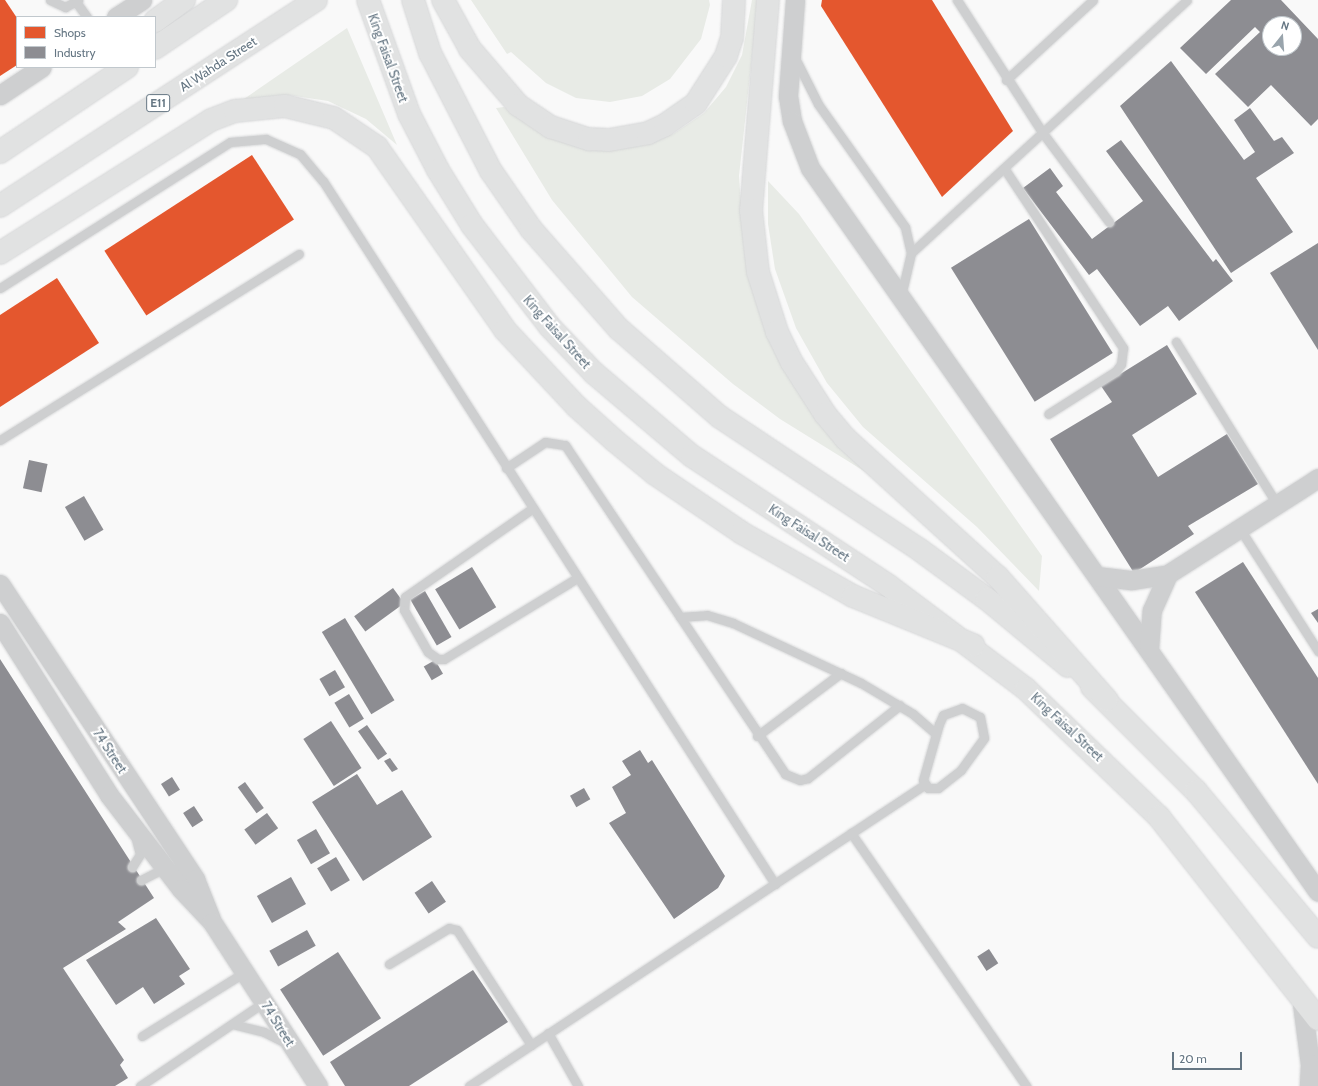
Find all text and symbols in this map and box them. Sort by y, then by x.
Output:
street label: King Faisal Street [365,12,411,104]
legend [16,16,156,68]
north arrow [1262,16,1302,56]
text: N [1279,18,1291,33]
text: Shops [54,25,86,40]
street label: Al Wahda Street [177,33,259,95]
text: Industry [54,45,95,60]
road number: E11 [146,93,170,113]
street label: King Faisal Street [520,292,594,372]
street label: King Faisal Street [766,501,852,565]
street label: King Faisal Street [1028,690,1106,764]
street label: 74 Street [90,726,130,776]
street label: 74 Street [258,999,298,1049]
scale bar [1174,1044,1244,1070]
text: 20 m [1179,1051,1207,1066]

